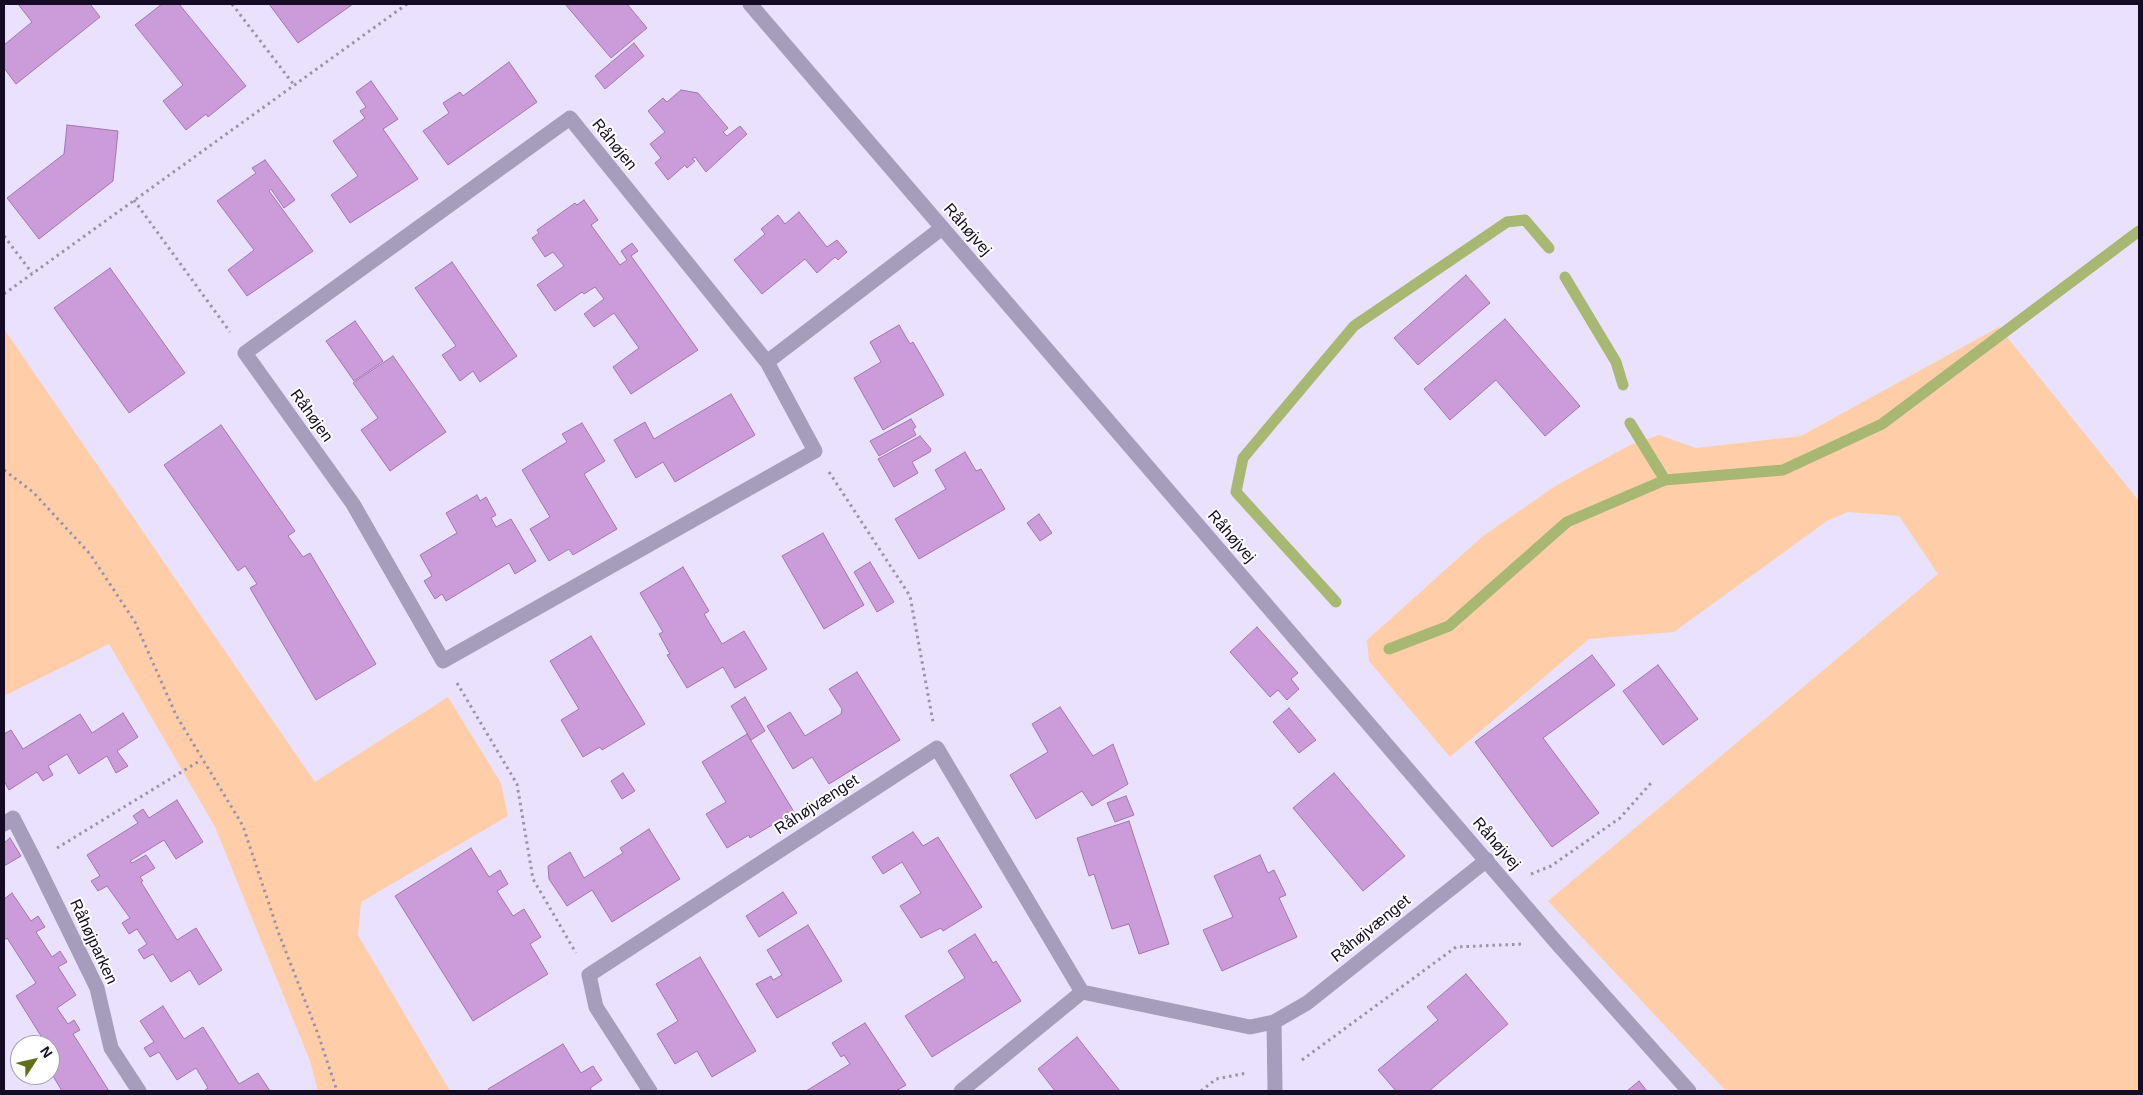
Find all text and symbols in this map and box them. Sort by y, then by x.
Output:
street label: Råhøjen [588,115,640,175]
street label: Råhøjvej [939,200,995,260]
street label: Råhøjen [285,386,337,446]
street label: Råhøjvej [1203,507,1259,567]
street label: Råhøjvænget [771,771,863,839]
street label: Råhøjvej [1468,814,1524,874]
street label: Råhøjvænget [1328,891,1414,967]
street label: Råhøjparken [65,896,121,988]
north arrow [10,1035,60,1085]
text: N [37,1043,56,1061]

